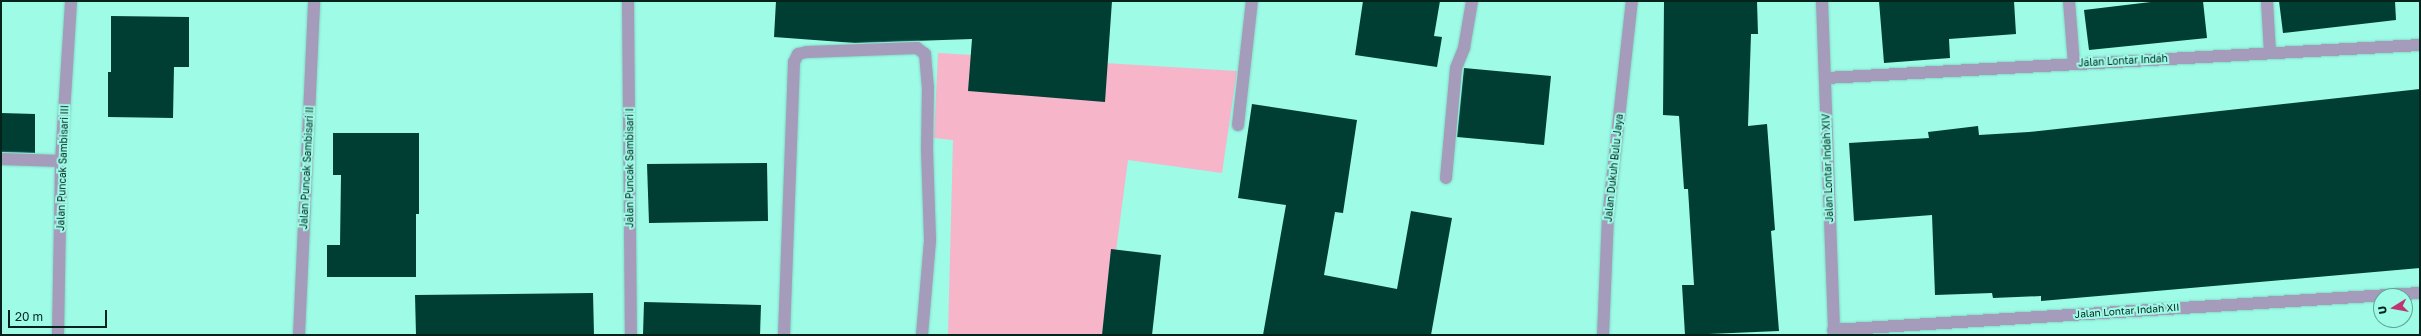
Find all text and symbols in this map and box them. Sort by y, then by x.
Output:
street label: Jalan Lontar Indah [2078,53,2168,69]
street label: Jalan Puncak Sambisari III [55,105,71,231]
street label: Jalan Puncak Sambisari II [298,106,316,230]
street label: Jalan Puncak Sambisari I [624,108,636,228]
street label: Jalan Dukuh Bulu Jaya [1602,113,1626,223]
street label: Jalan Lontar Indah XIV [1820,114,1836,222]
north arrow [2373,288,2413,328]
street label: Jalan Lontar Indah XII [2074,301,2180,321]
scale bar [10,302,109,328]
text: U [2375,305,2389,315]
text: 20 m [15,309,43,324]

